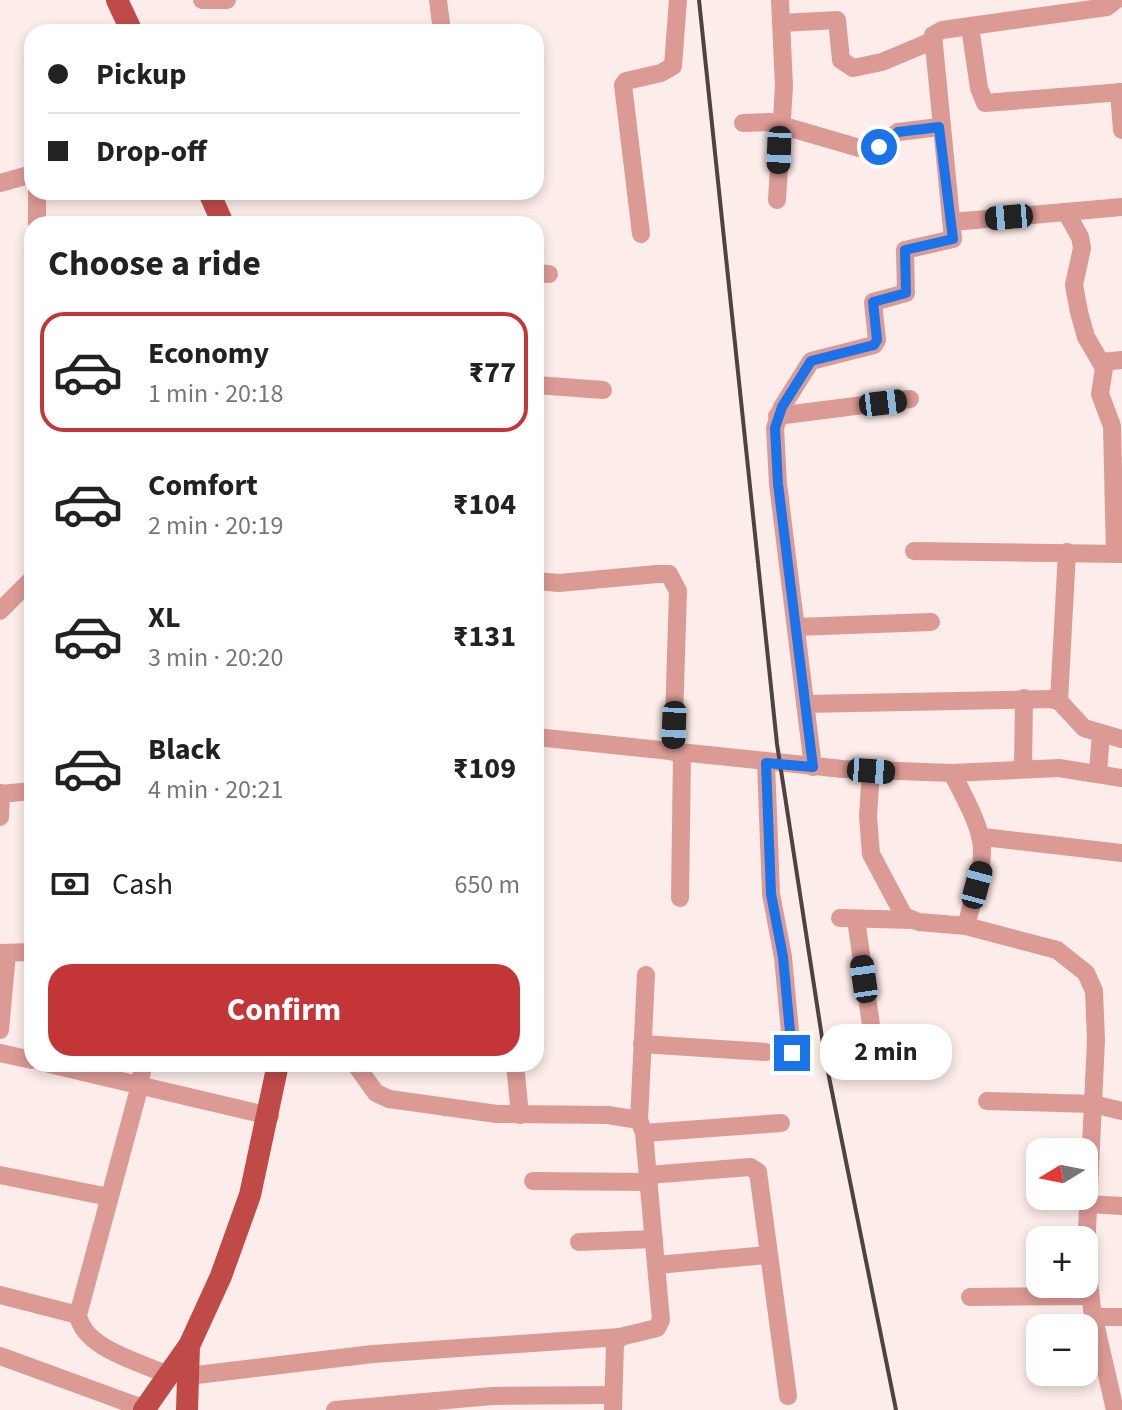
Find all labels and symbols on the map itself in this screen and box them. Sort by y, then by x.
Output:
car [766,126,792,174]
route start [861,129,897,165]
car [984,203,1034,231]
car [858,388,908,418]
car [661,701,687,749]
car [846,757,896,785]
car [959,859,995,911]
car [849,954,879,1004]
callout: 2 min [820,1025,952,1081]
route end [774,1035,810,1071]
north arrow [1026,1138,1098,1210]

